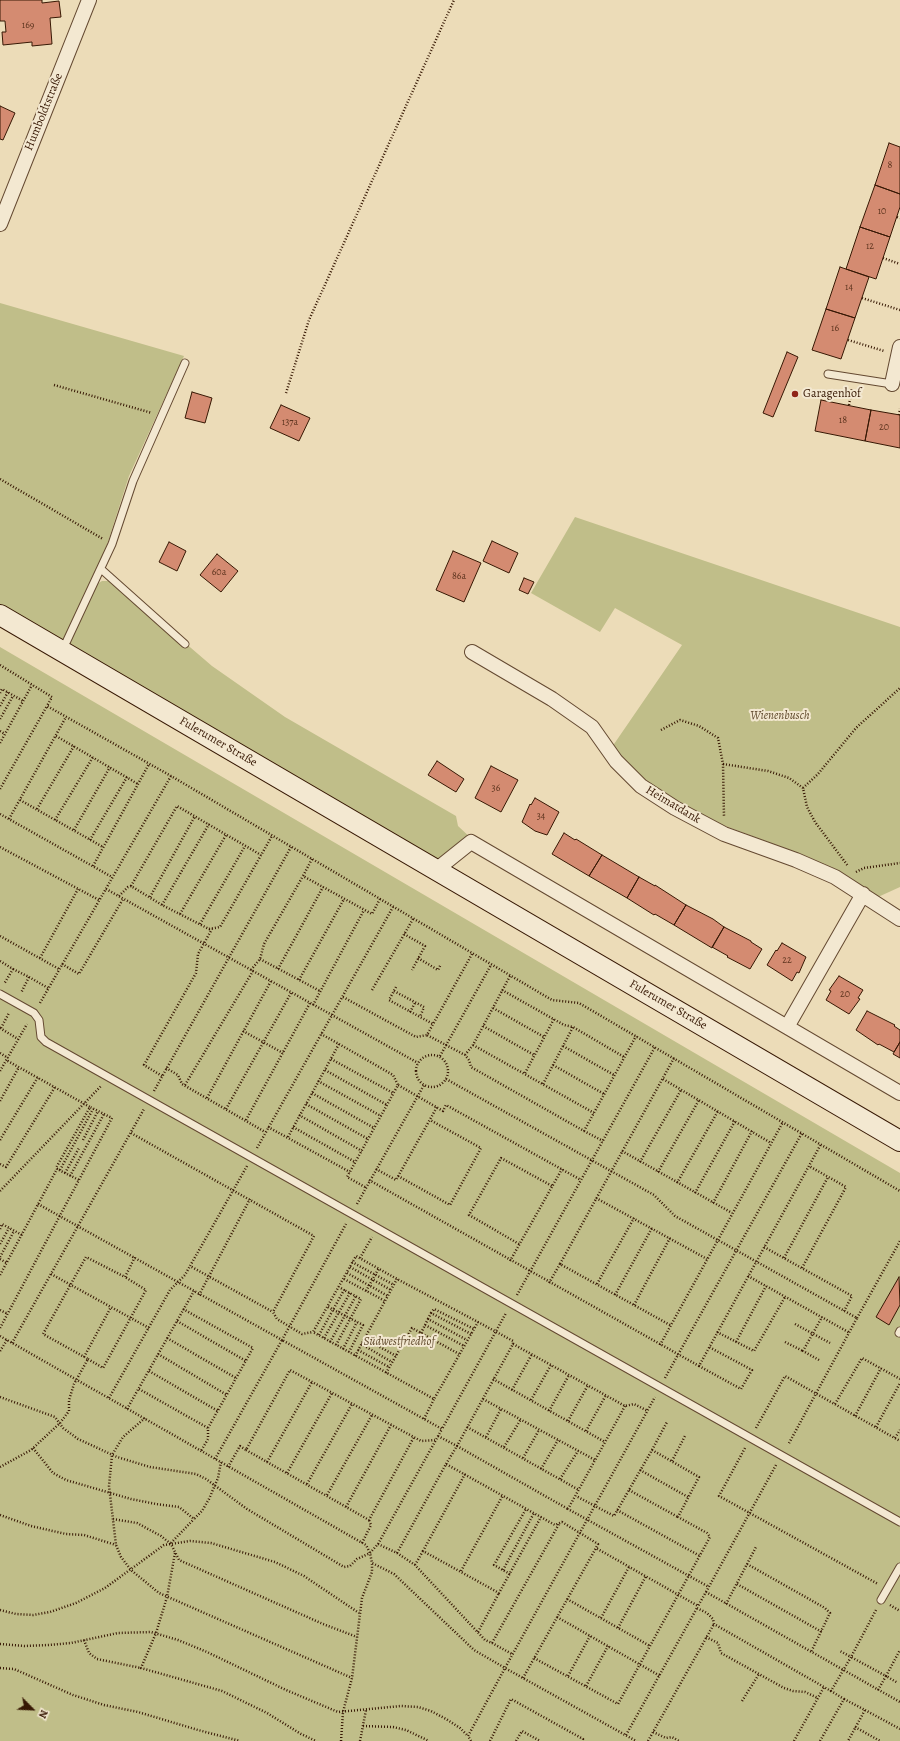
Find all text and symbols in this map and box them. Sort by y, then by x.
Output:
house number: 169 [22,20,34,32]
street label: Humboldtstraße [22,71,66,153]
house number: 8 [888,160,892,172]
house number: 10 [878,206,886,218]
house number: 12 [866,241,874,253]
house number: 14 [845,282,853,294]
house number: 16 [831,323,839,335]
place label: Garagenhof [803,387,861,401]
marker: Garagenhof [790,389,800,399]
house number: 18 [839,415,847,427]
house number: 137a [282,417,298,429]
house number: 20 [879,422,889,434]
house number: 60a [212,567,226,579]
house number: 86a [452,571,466,583]
park label: Wienenbusch [750,709,810,723]
street label: Fulerumer Straße [177,714,259,770]
house number: 36 [492,783,500,795]
street label: Heimatdank [643,783,703,827]
house number: 34 [537,811,545,823]
house number: 22 [782,955,792,967]
street label: Fulerumer Straße [627,977,709,1033]
house number: 20 [840,989,850,1001]
park label: Südwestfriedhof [364,1335,434,1349]
north arrow [12,1689,52,1729]
text: N [35,1707,52,1721]

